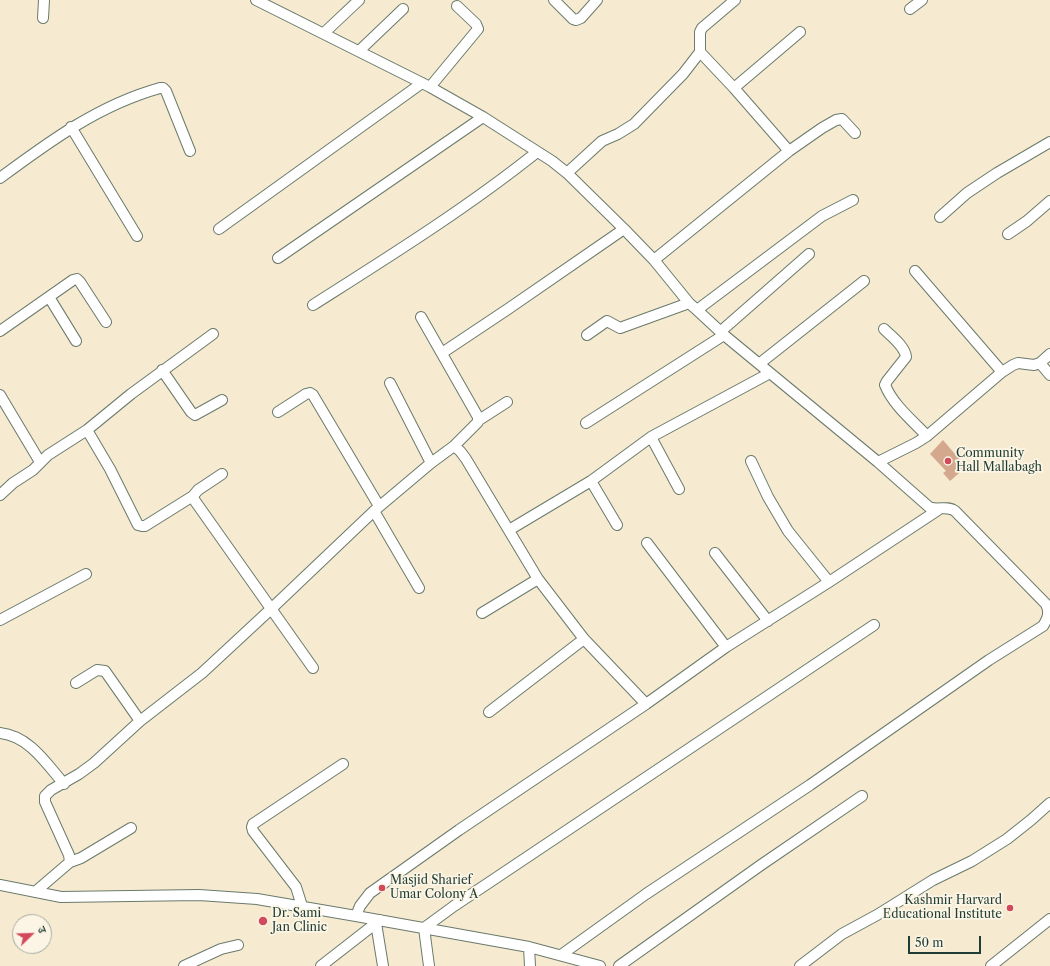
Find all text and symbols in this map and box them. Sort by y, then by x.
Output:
place label: Community Hall Mallabagh [956,447,1042,475]
marker: Community Hall Mallabagh [943,456,953,466]
place label: Masjid Sharief Umar Colony A [390,874,478,902]
marker: Masjid Sharief Umar Colony A [377,883,387,893]
place label: Kashmir Harvard Educational Institute [883,894,1002,922]
marker: Kashmir Harvard Educational Institute [1005,903,1015,913]
place label: Dr. Sami Jan Clinic [272,907,327,935]
north arrow [12,914,52,954]
marker: Dr. Sami Jan Clinic [257,915,269,927]
text: उ [35,924,50,935]
scale bar [910,928,983,954]
text: 50 m [915,935,944,950]

